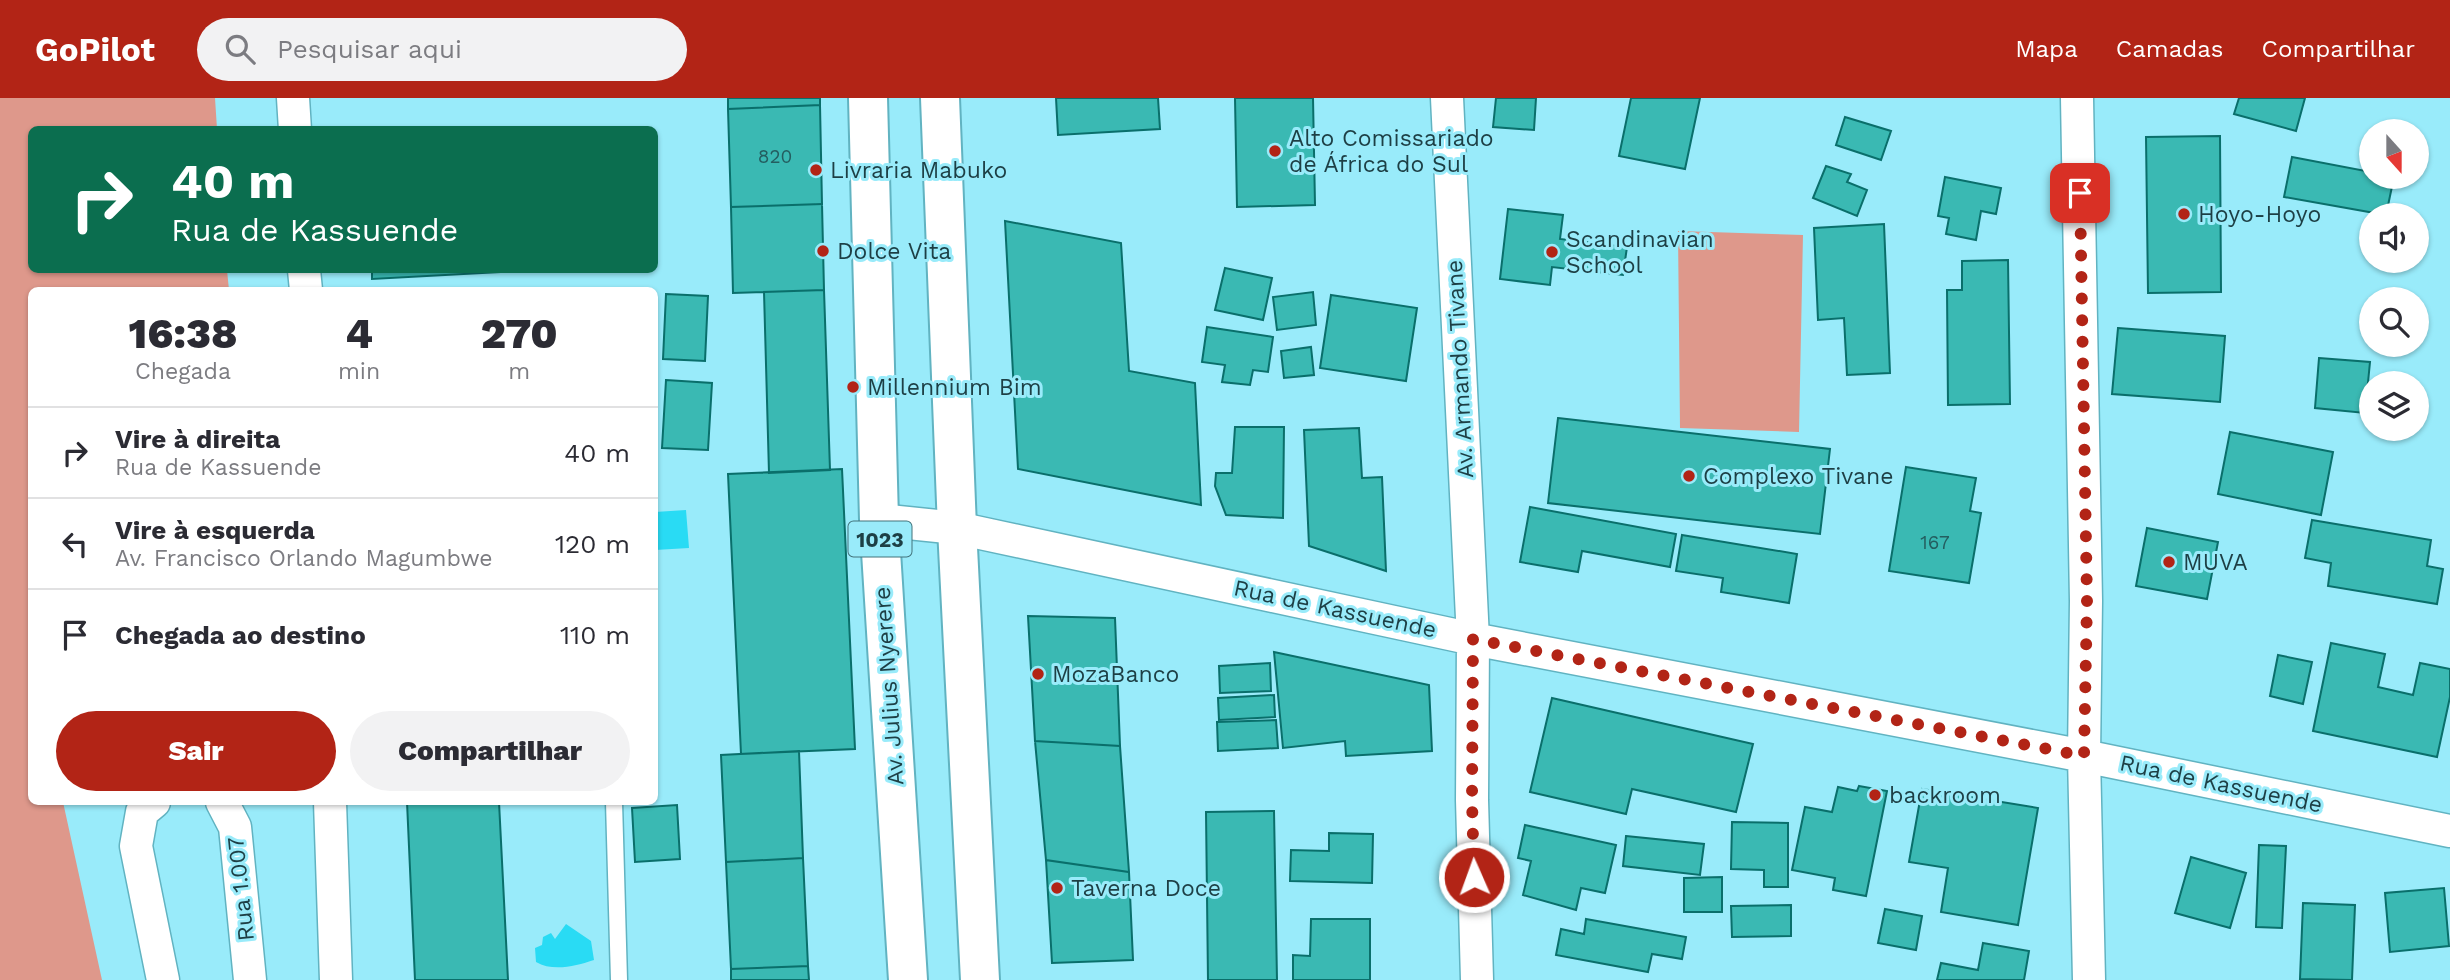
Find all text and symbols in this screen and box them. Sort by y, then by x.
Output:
search box [197,18,687,81]
text: GoPilot [35,30,155,69]
icon: search [221,30,259,68]
text: Pesquisar aqui [277,34,462,64]
text: Mapa [2015,35,2078,63]
text: Camadas [2116,35,2224,63]
text: Compartilhar [2262,35,2415,63]
north arrow [2359,119,2429,189]
map controls [2359,119,2429,441]
place label: Alto Comissariado de África do Sul [1289,125,1494,178]
marker: Alto Comissariado de África do Sul [1267,143,1283,159]
house number: 820 [758,145,792,168]
text: 40 m [171,152,294,210]
icon: right [56,154,147,245]
place label: Livraria Mabuko [830,157,1007,184]
marker: Livraria Mabuko [808,162,824,178]
pin [2050,163,2110,223]
icon: arrive [2061,174,2099,212]
place label: Hoyo-Hoyo [2198,201,2321,228]
button: sound [2359,203,2429,273]
marker: Hoyo-Hoyo [2176,206,2192,222]
text: Rua de Kassuende [171,211,458,249]
place label: Scandinavian School [1566,226,1714,279]
place label: Dolce Vita [837,238,951,265]
marker: Dolce Vita [815,243,831,259]
marker: Scandinavian School [1544,244,1560,260]
street label: Av. Armando Tivane [1441,259,1479,479]
button: search [2359,287,2429,357]
text: 16:38 [128,309,238,358]
text: 4 [345,309,373,358]
text: 270 [481,309,558,358]
text: Chegada [135,358,231,385]
text: min [338,358,380,385]
text: m [508,358,530,385]
button: layers [2359,371,2429,441]
place label: Millennium Bim [867,374,1042,401]
marker: Millennium Bim [845,379,861,395]
text: Vire à direita [115,424,280,454]
icon: right [56,434,94,472]
text: 40 m [564,438,630,468]
text: Rua de Kassuende [115,454,322,481]
place label: Complexo Tivane [1703,463,1893,490]
marker: Complexo Tivane [1681,468,1697,484]
text: Vire à esquerda [115,515,315,545]
road number: 1023 [848,522,912,556]
icon: left [56,525,94,563]
text: 120 m [555,529,630,559]
house number: 167 [1920,531,1950,554]
text: Av. Francisco Orlando Magumbwe [115,545,493,572]
place label: MUVA [2183,549,2248,576]
marker: MUVA [2161,554,2177,570]
street label: Rua de Kassuende [1231,574,1439,644]
street label: Av. Julius Nyerere [869,586,909,786]
icon: arrive [56,616,94,654]
text: Chegada ao destino [115,620,366,650]
text: 110 m [560,620,630,650]
place label: MozaBanco [1052,661,1179,688]
marker: MozaBanco [1030,666,1046,682]
button: Sair [56,711,336,791]
button: Compartilhar [350,711,630,791]
street label: Rua de Kassuende [2117,749,2325,819]
place label: backroom [1889,782,2001,809]
marker: backroom [1867,787,1883,803]
street label: Rua 1.007 [222,835,260,942]
position arrow [1437,840,1511,914]
place label: Taverna Doce [1071,875,1221,902]
marker: Taverna Doce [1049,880,1065,896]

